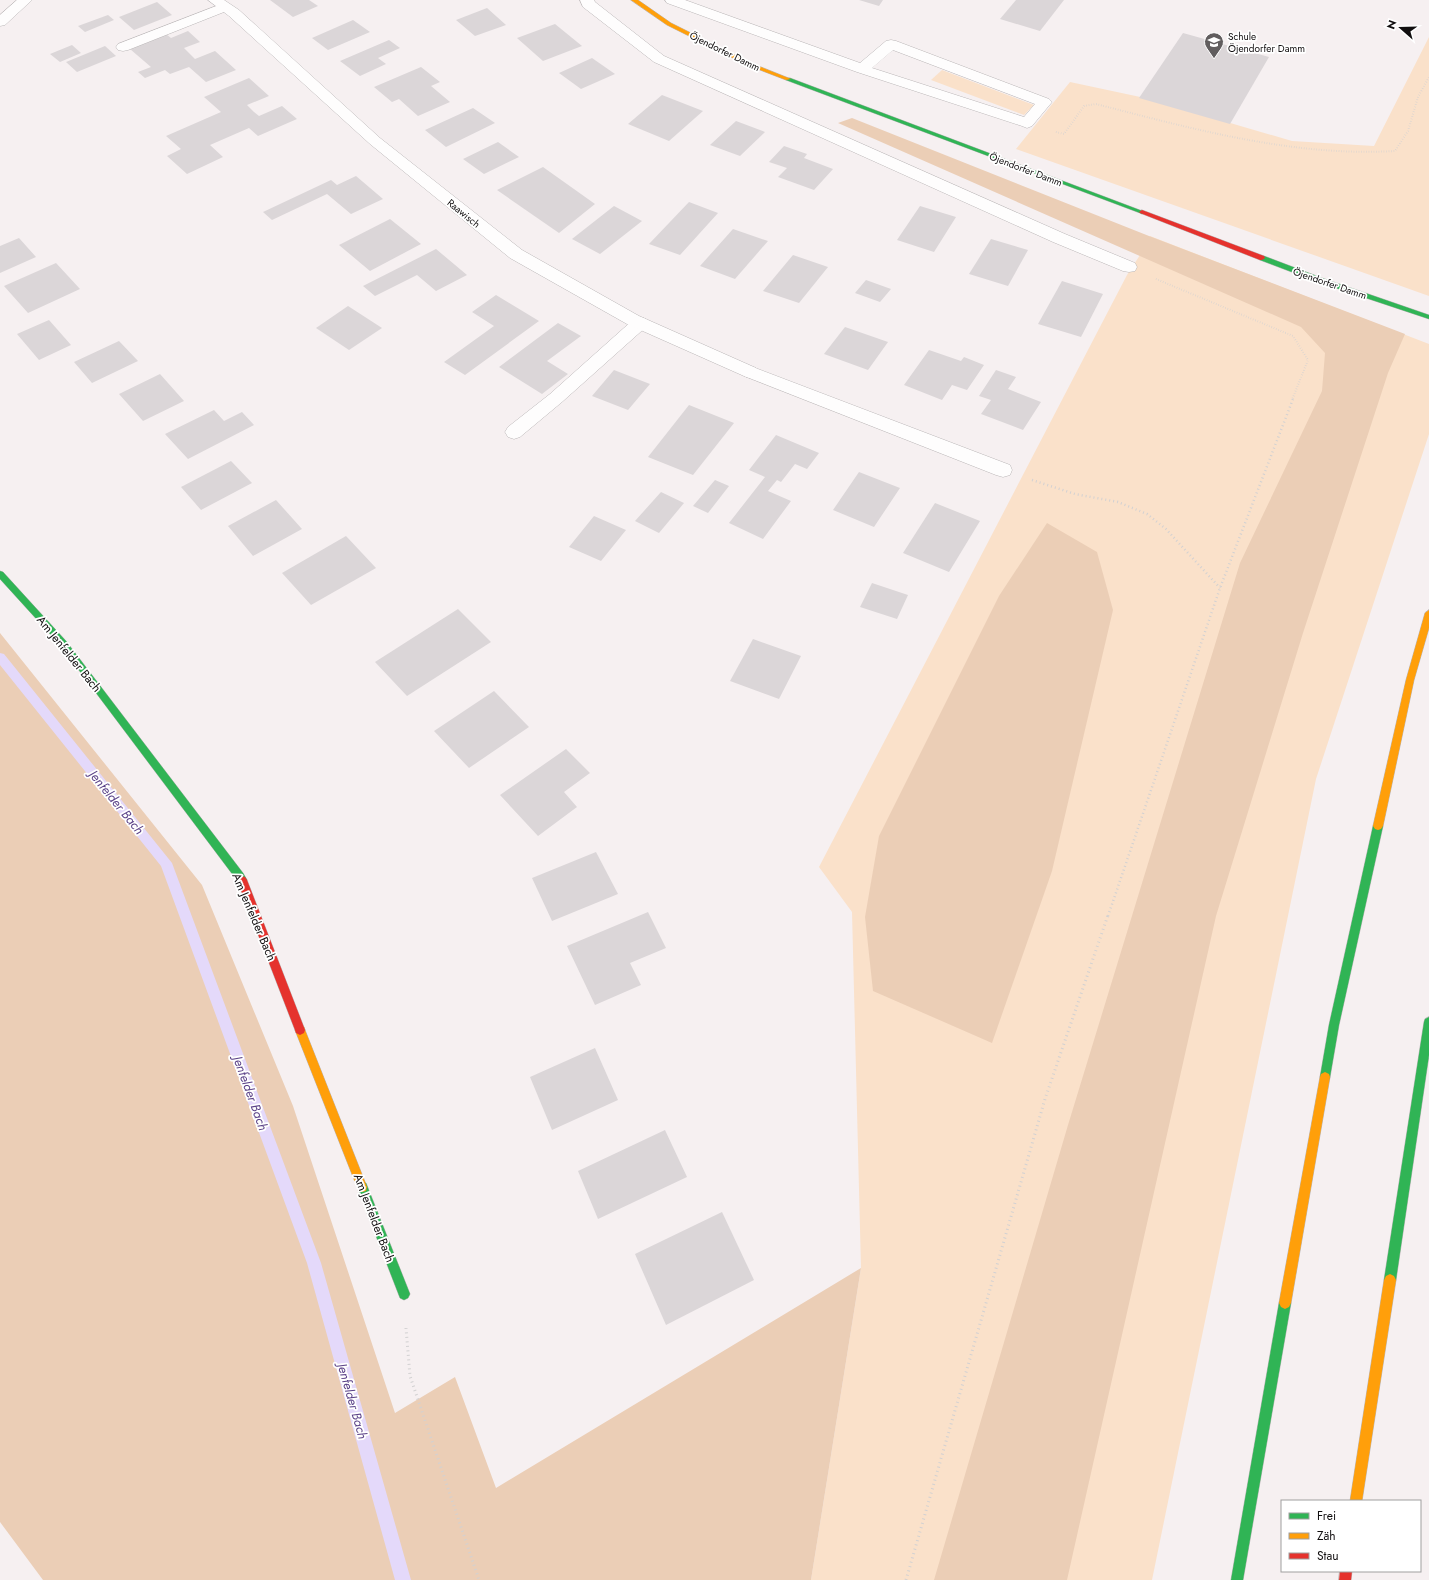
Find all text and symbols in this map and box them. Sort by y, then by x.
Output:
north arrow [1381,8,1421,48]
text: N [1383,18,1401,31]
street label: Öjendorfer Damm [687,28,763,75]
place label: Schule Öjendorfer Damm [1228,29,1305,56]
school or university icon: Schule Öjendorfer Damm [1203,31,1225,59]
street label: Öjendorfer Damm [987,149,1065,190]
street label: Raawisch [444,195,483,231]
street label: Öjendorfer Damm [1291,264,1369,303]
street label: Am Jenfelder Bach [32,612,106,696]
water label: Jenfelder Bach [83,764,149,839]
street label: Am Jenfelder Bach [227,870,281,964]
water label: Jenfelder Bach [227,1050,273,1133]
street label: Am Jenfelder Bach [349,1171,399,1265]
water label: Jenfelder Bach [332,1358,373,1442]
legend [1281,1500,1421,1572]
text: Frei [1317,1507,1336,1525]
text: Zäh [1317,1527,1336,1545]
text: Stau [1317,1547,1339,1565]

